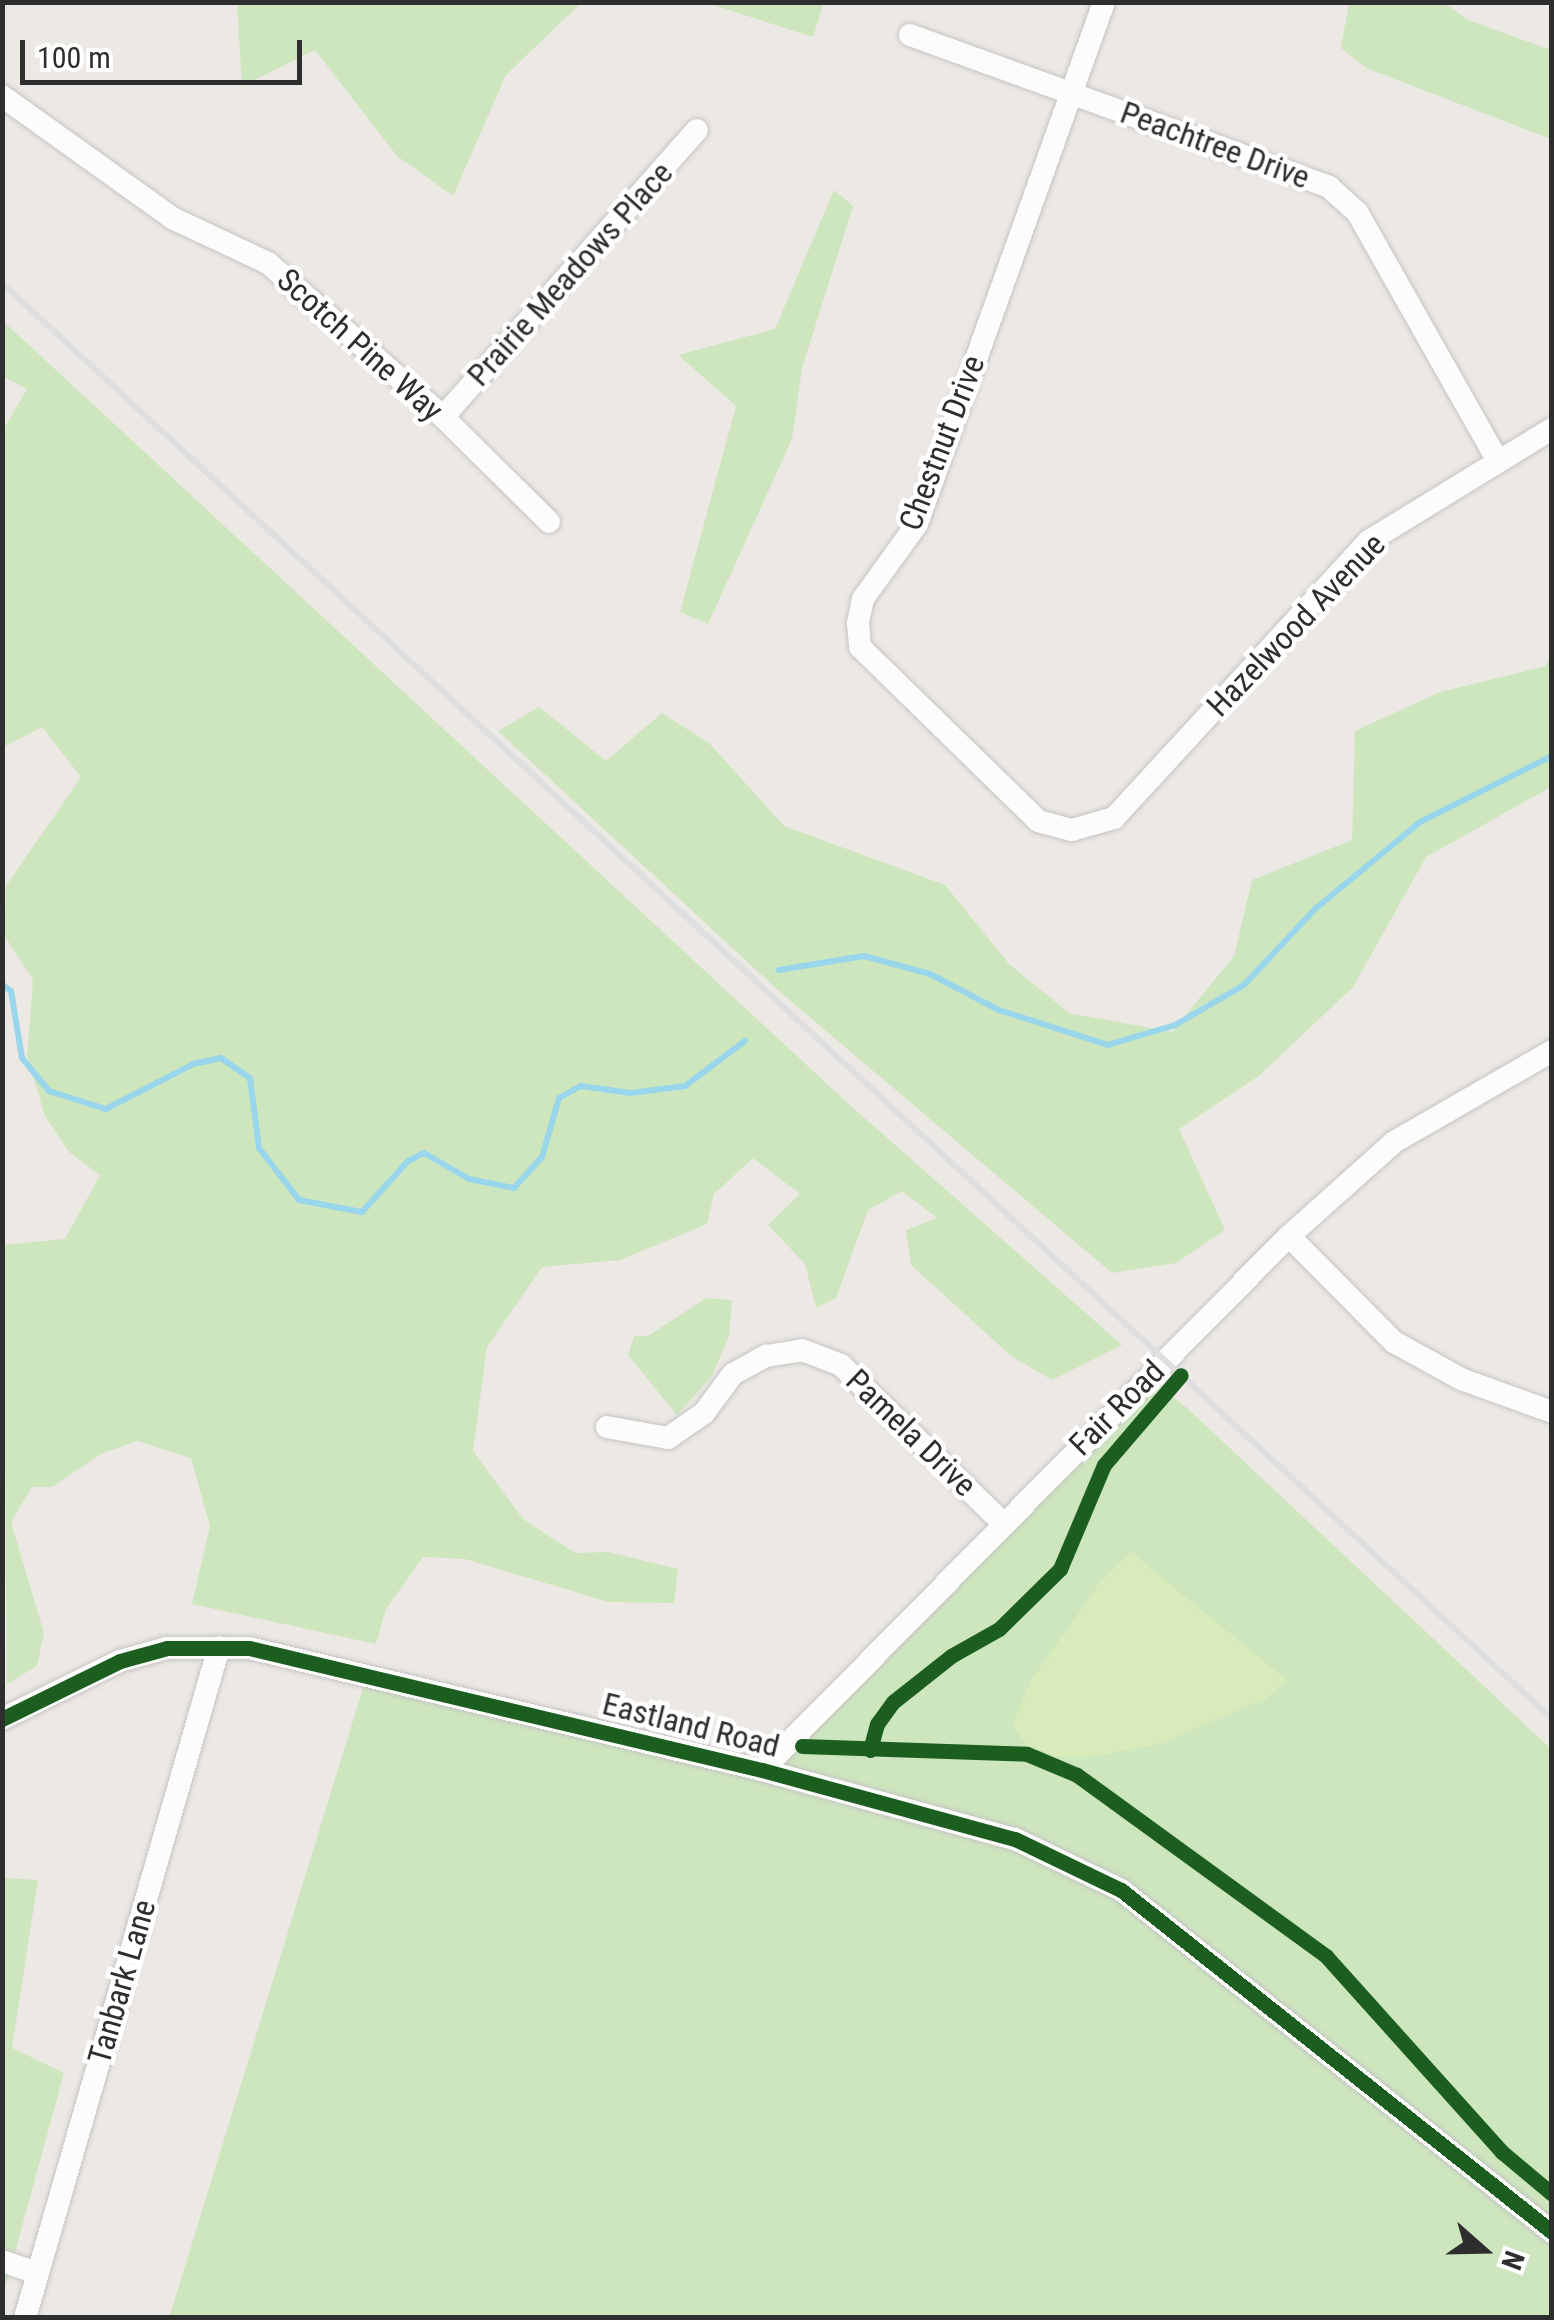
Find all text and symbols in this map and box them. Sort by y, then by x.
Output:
scale bar [25,20,308,82]
text: 100 m [37,40,111,75]
street label: Peachtree Drive [1115,93,1315,197]
street label: Prairie Meadows Place [459,154,681,394]
street label: Scotch Pine Way [269,261,451,429]
street label: Chestnut Drive [891,350,993,536]
street label: Hazelwood Avenue [1199,525,1393,725]
street label: Fair Road [1061,1352,1173,1464]
street label: Pamela Drive [838,1362,984,1504]
street label: Eastland Road [599,1684,783,1766]
street label: Tanbark Lane [80,1895,164,2069]
north arrow [1434,2200,1534,2300]
text: N [1494,2247,1531,2274]

